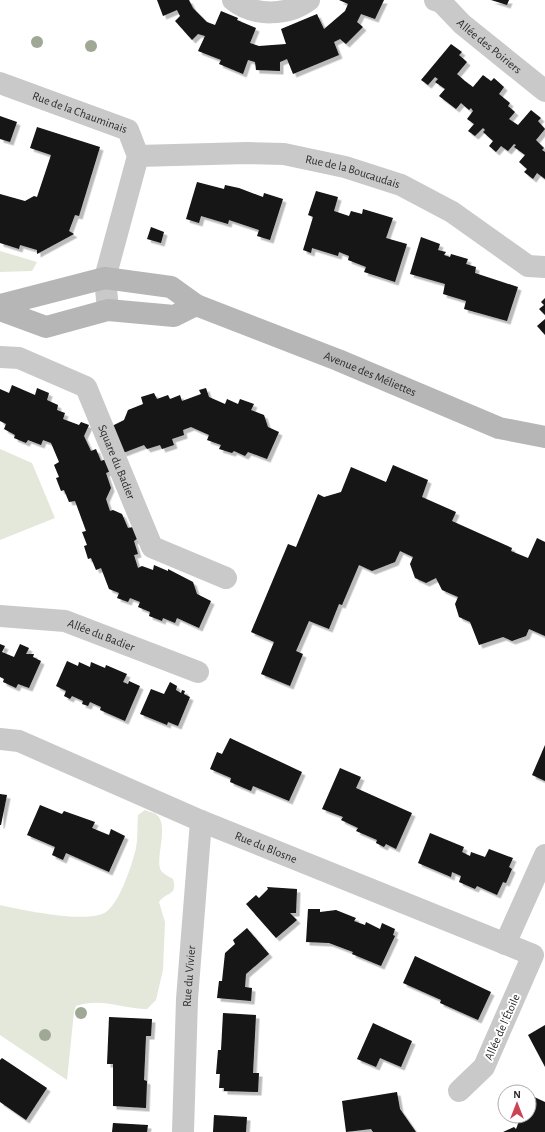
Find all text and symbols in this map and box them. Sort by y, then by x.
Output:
street label: Allée des Poiriers [455,17,524,76]
street label: Rue de la Chauminais [31,89,129,135]
street label: Rue de la Boucaudais [304,153,402,190]
street label: Avenue des Méliettes [322,349,418,398]
street label: Square du Badier [96,423,138,501]
street label: Allée du Badier [66,617,137,653]
street label: Rue du Blosne [233,829,299,865]
street label: Rue du Vivier [181,945,197,1007]
street label: Allée de l'Étoile [481,992,522,1062]
north arrow [497,1084,537,1124]
text: N [513,1089,521,1100]

